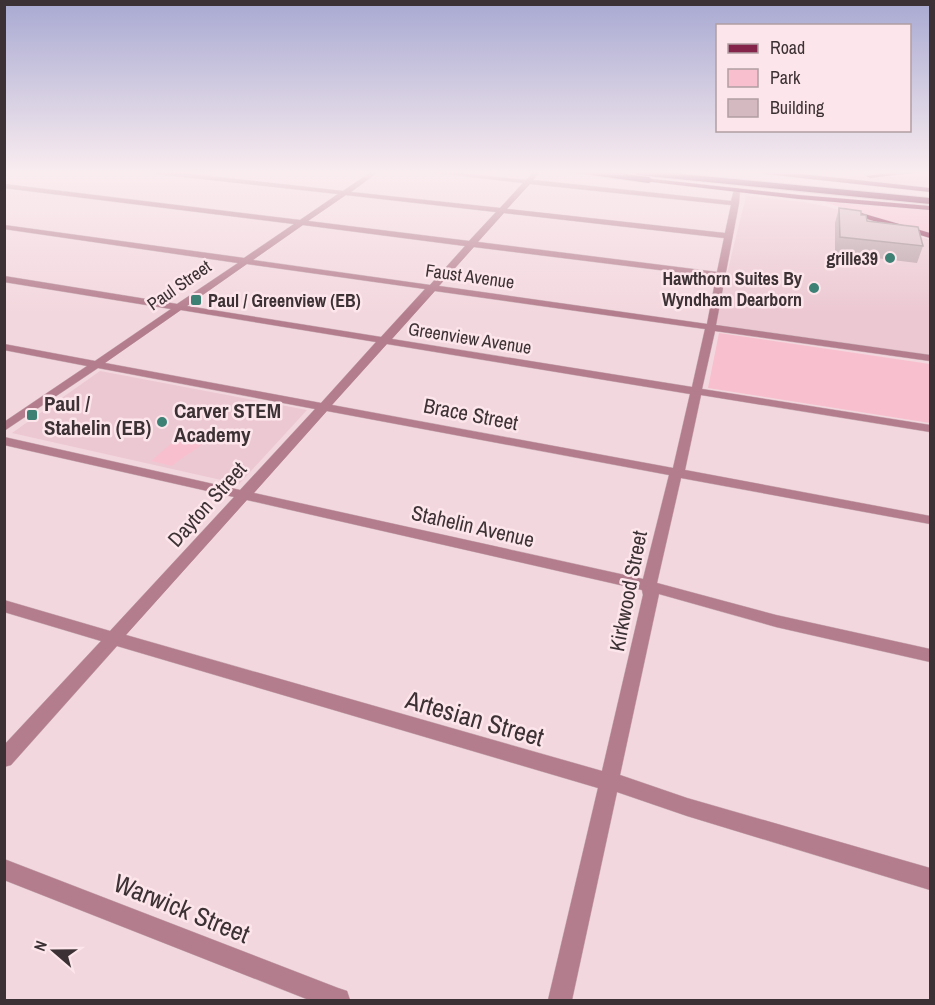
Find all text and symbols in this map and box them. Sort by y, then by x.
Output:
legend [716,24,911,132]
text: Road [770,35,805,60]
text: Park [770,65,801,90]
text: Building [770,95,825,120]
place label: grille39 [826,246,878,271]
marker: grille39 [883,251,897,265]
street label: Paul Street [142,254,216,316]
street label: Faust Avenue [424,257,516,295]
place label: Hawthorn Suites By Wyndham Dearborn [662,266,803,312]
marker: Hawthorn Suites By Wyndham Dearborn [807,281,821,295]
place label: Paul / Greenview (EB) [208,288,361,313]
marker: Paul / Greenview (EB) [189,293,203,307]
street label: Greenview Avenue [407,316,533,360]
place label: Paul / Stahelin (EB) [44,389,151,442]
street label: Brace Street [421,391,521,437]
place label: Carver STEM Academy [174,396,281,449]
marker: Paul / Stahelin (EB) [25,408,39,422]
marker: Carver STEM Academy [155,415,169,429]
street label: Dayton Street [161,455,253,553]
street label: Stahelin Avenue [409,498,537,554]
street label: Kirkwood Street [602,528,654,654]
street label: Artesian Street [401,681,548,754]
street label: Warwick Street [109,865,255,951]
north arrow [24,921,84,981]
text: N [28,938,52,954]

